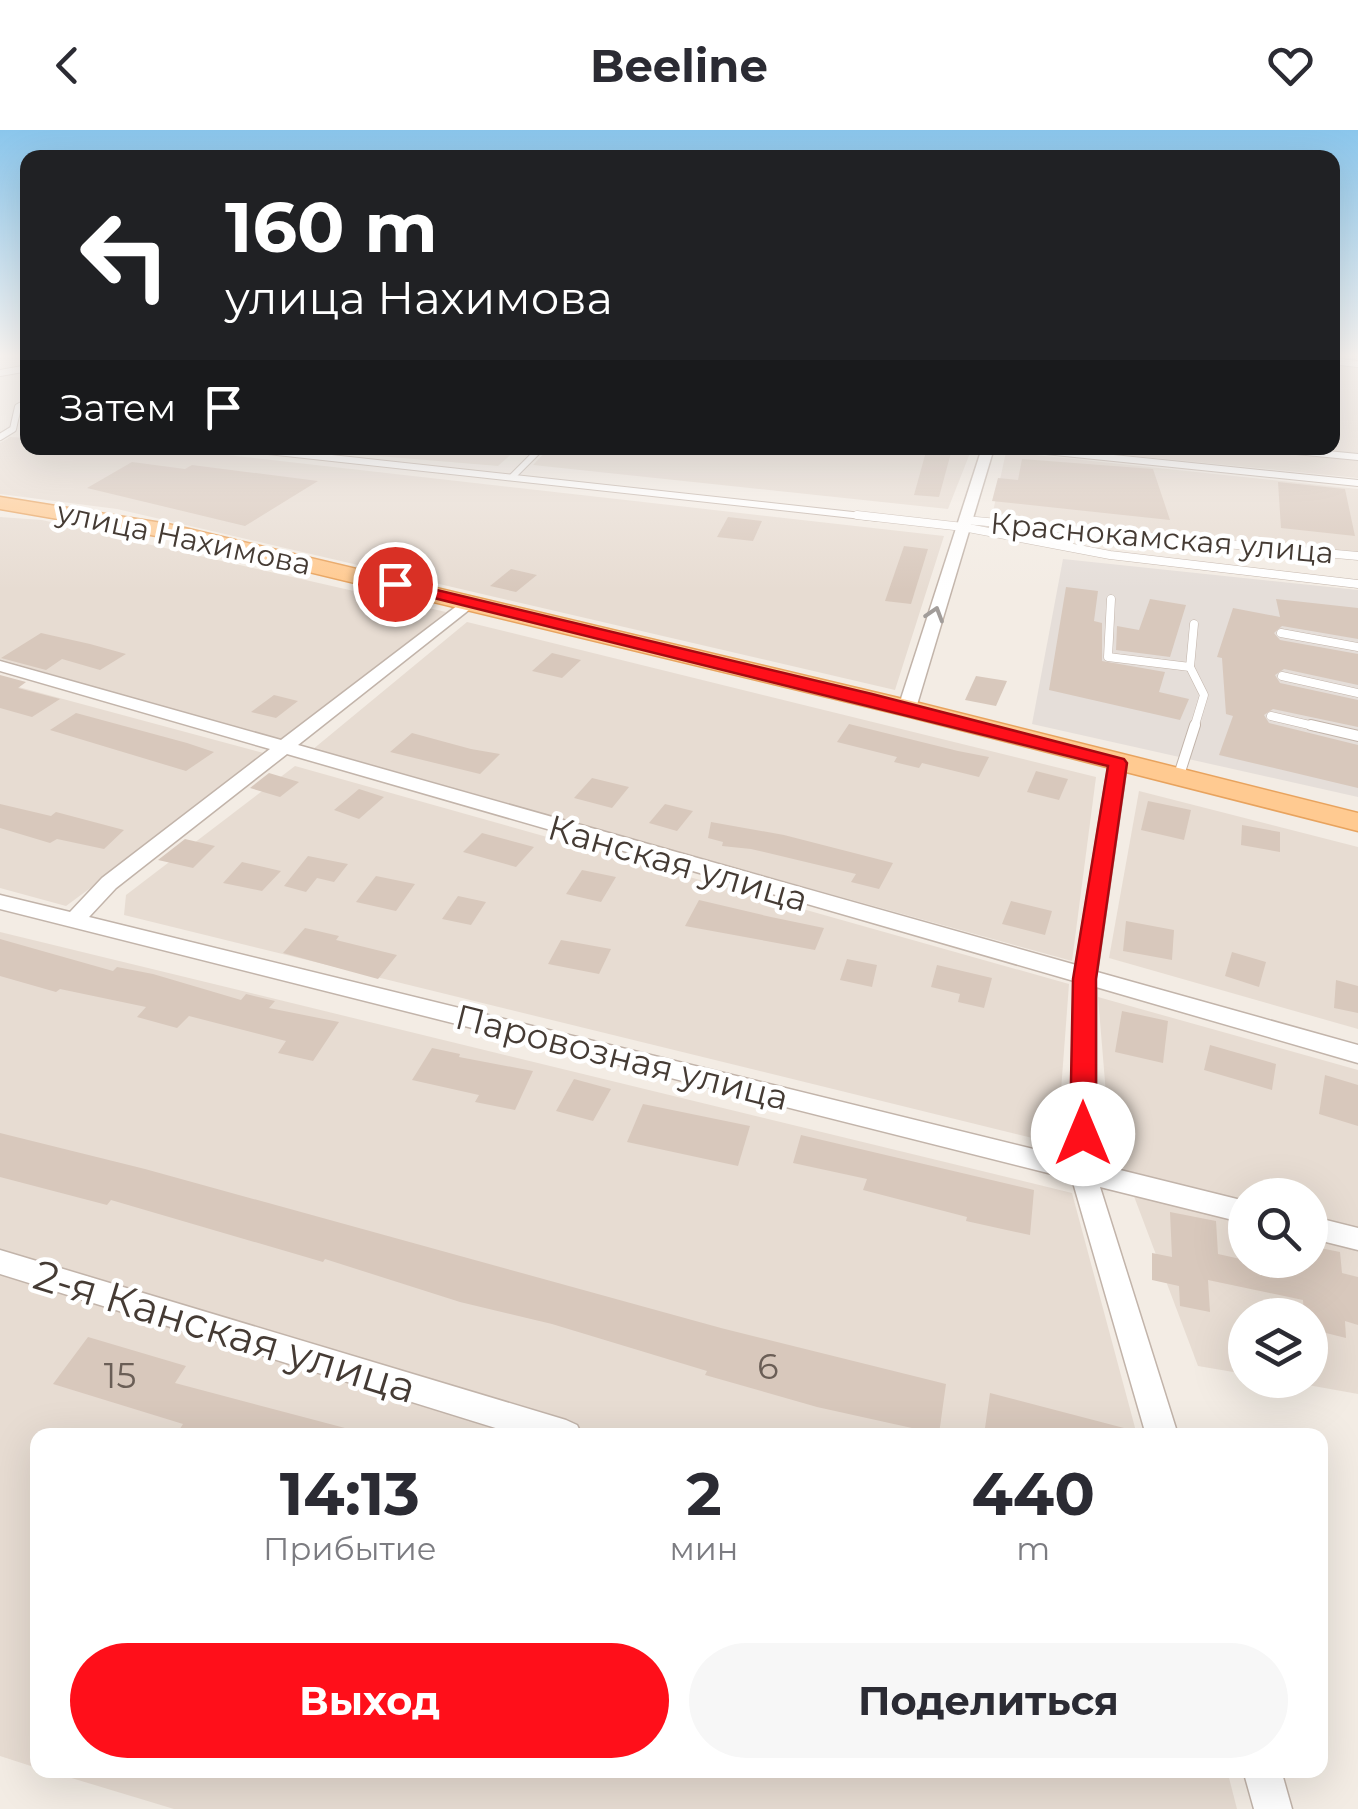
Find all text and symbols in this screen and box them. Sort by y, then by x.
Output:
icon: back [40,38,95,93]
text: Beeline [590,38,768,93]
icon: heart [1263,38,1318,93]
text: 160 m [225,184,438,270]
icon: left [60,190,190,320]
text: улица Нахимова [225,270,613,325]
icon: arrive [196,380,251,435]
text: Затем [60,384,176,431]
street label: улица Нахимова [53,493,314,583]
street label: Краснокамская улица [989,505,1335,571]
pin [353,542,438,627]
icon: arrive [368,557,423,612]
one-way arrow [923,606,944,623]
street label: Канская улица [543,805,813,921]
street label: Паровозная улица [451,995,793,1119]
position arrow [1031,1082,1135,1186]
map controls [1228,1178,1328,1398]
button: search [1228,1178,1328,1278]
street label: 2-я Канская улица [28,1248,422,1414]
button: layers [1228,1298,1328,1398]
house number: 6 [757,1345,779,1388]
house number: 15 [104,1354,136,1397]
text: 14:13 [280,1457,420,1530]
text: 2 [686,1457,722,1530]
text: 440 [972,1457,1095,1530]
text: Прибытие [263,1529,437,1568]
text: мин [670,1529,738,1568]
text: m [1016,1529,1050,1568]
button: Выход [70,1643,669,1758]
button: Поделиться [689,1643,1288,1758]

